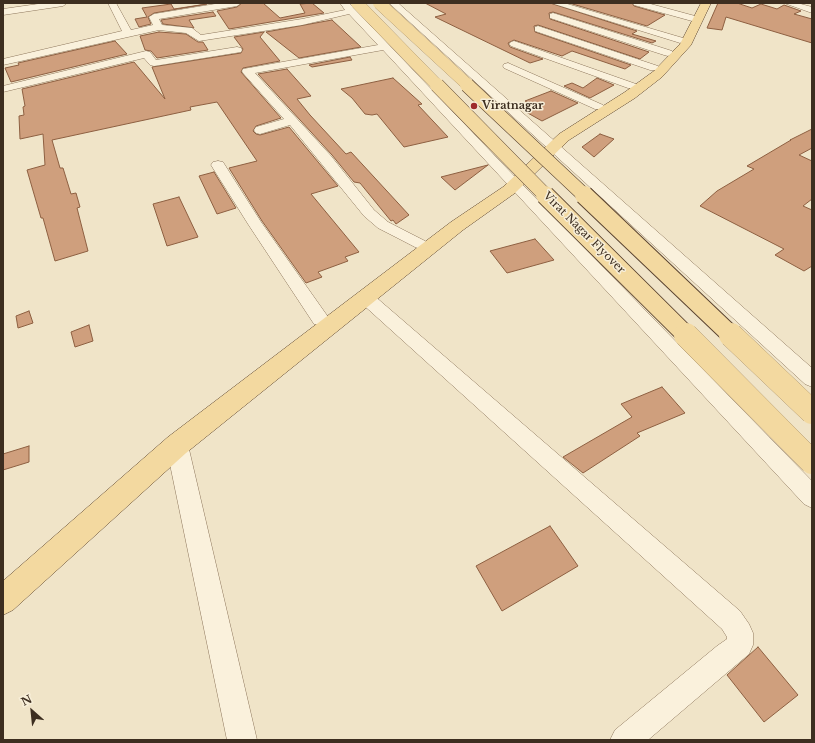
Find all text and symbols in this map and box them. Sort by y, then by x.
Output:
place label: Viratnagar [482,99,543,113]
marker: Viratnagar [469,101,479,111]
street label: Virat Nagar Flyover [540,189,628,277]
north arrow [12,691,52,731]
text: N [19,692,34,709]

